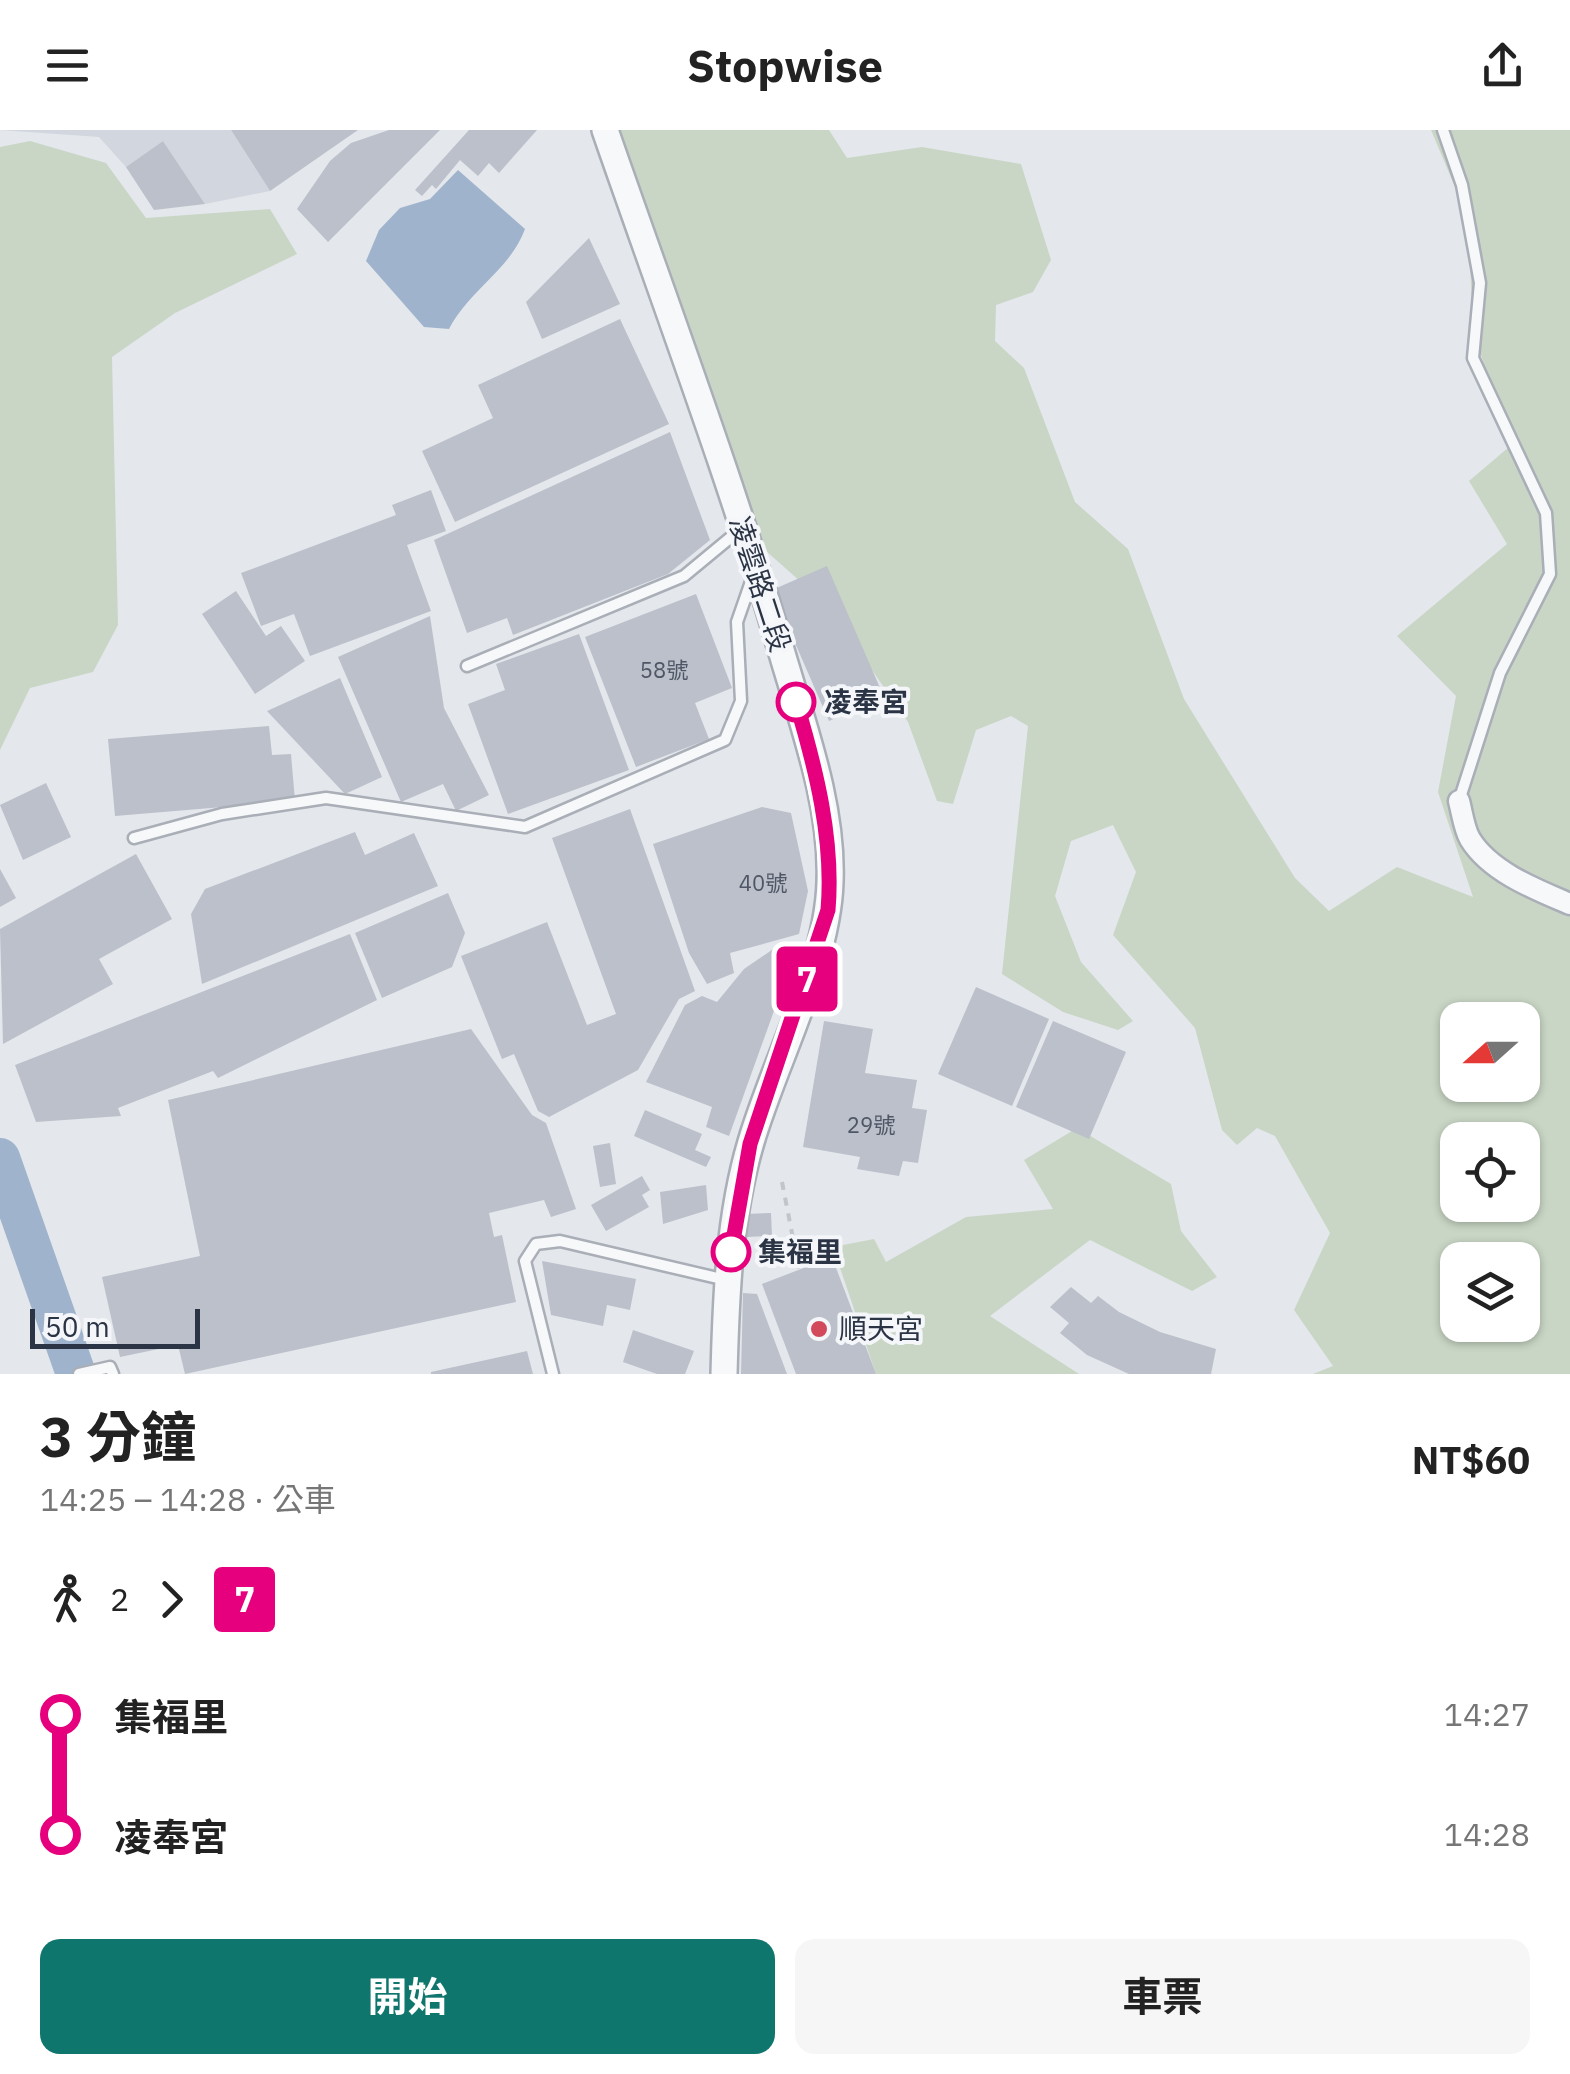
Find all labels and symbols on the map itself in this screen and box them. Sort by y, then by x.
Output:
street label: 凌雲路二段 [721,512,800,656]
house number: 58號 [640,655,688,684]
marker: 凌奉宮 [777,683,815,721]
place label: 凌奉宮 [824,683,908,720]
house number: 40號 [739,868,787,897]
line badge: 7 [774,946,840,1012]
north arrow [1440,1002,1540,1102]
house number: 29號 [847,1110,895,1139]
marker: 集福里 [712,1233,750,1271]
place label: 集福里 [758,1233,842,1270]
scale bar [30,1304,200,1348]
place label: 順天宮 [839,1310,923,1347]
marker: 順天宮 [808,1318,830,1340]

